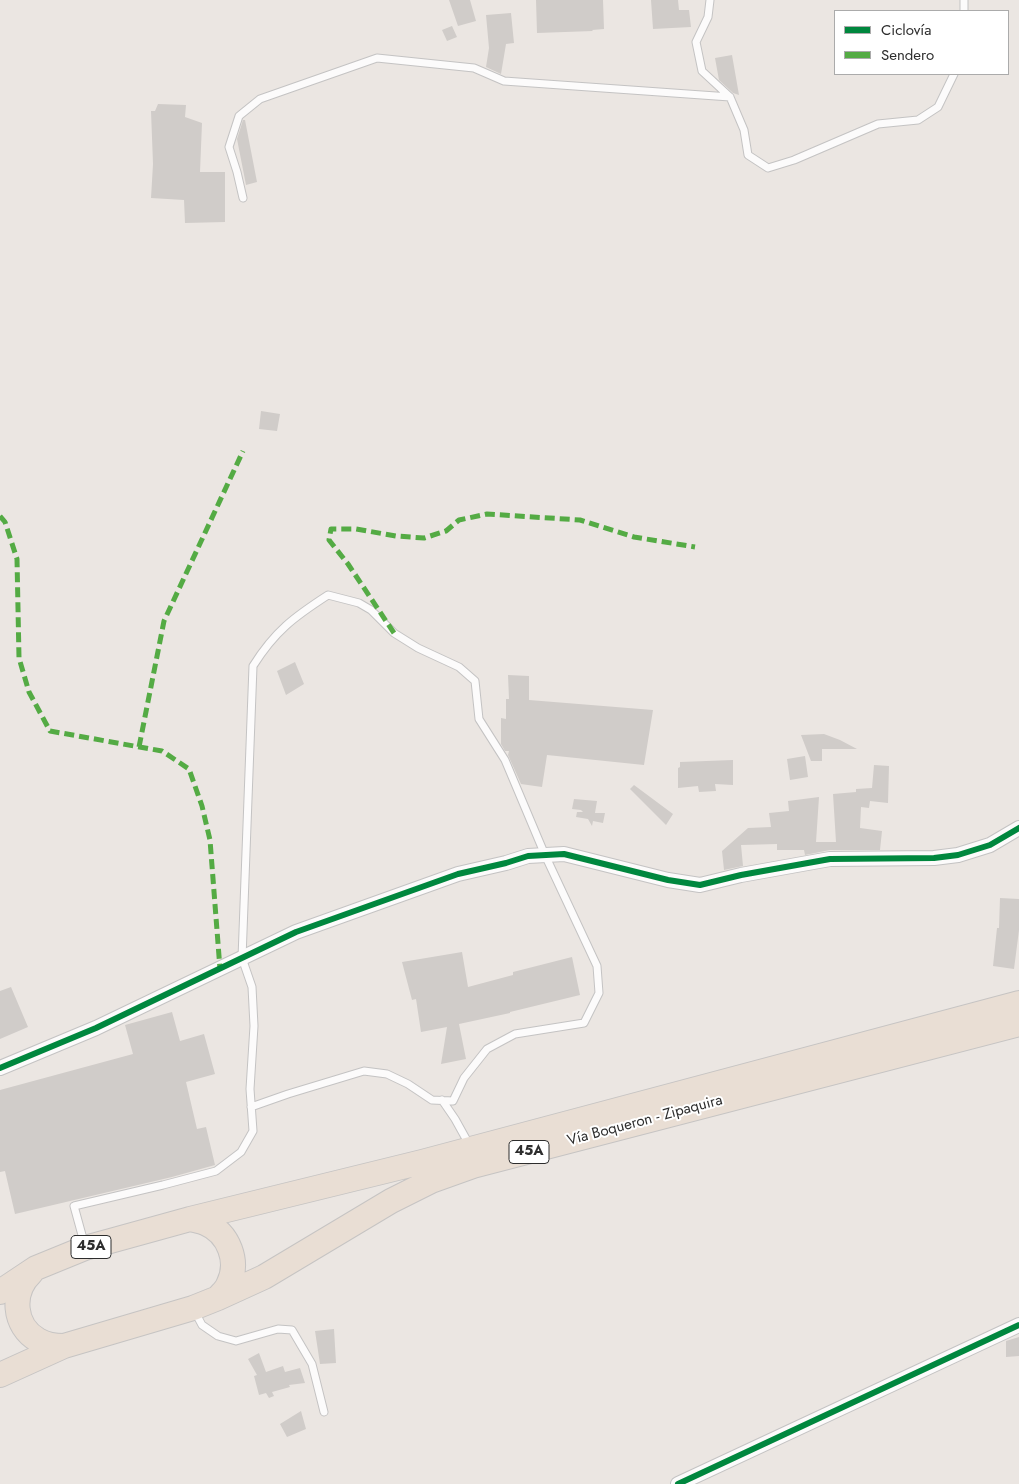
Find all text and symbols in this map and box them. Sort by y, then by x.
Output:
legend [834,10,1009,75]
text: Ciclovía [881,19,931,41]
text: Sendero [881,44,934,66]
street label: Vía Boqueron - Zipaquira [565,1092,725,1150]
road number: 45A [509,1140,549,1164]
road number: 45A [71,1236,111,1258]

